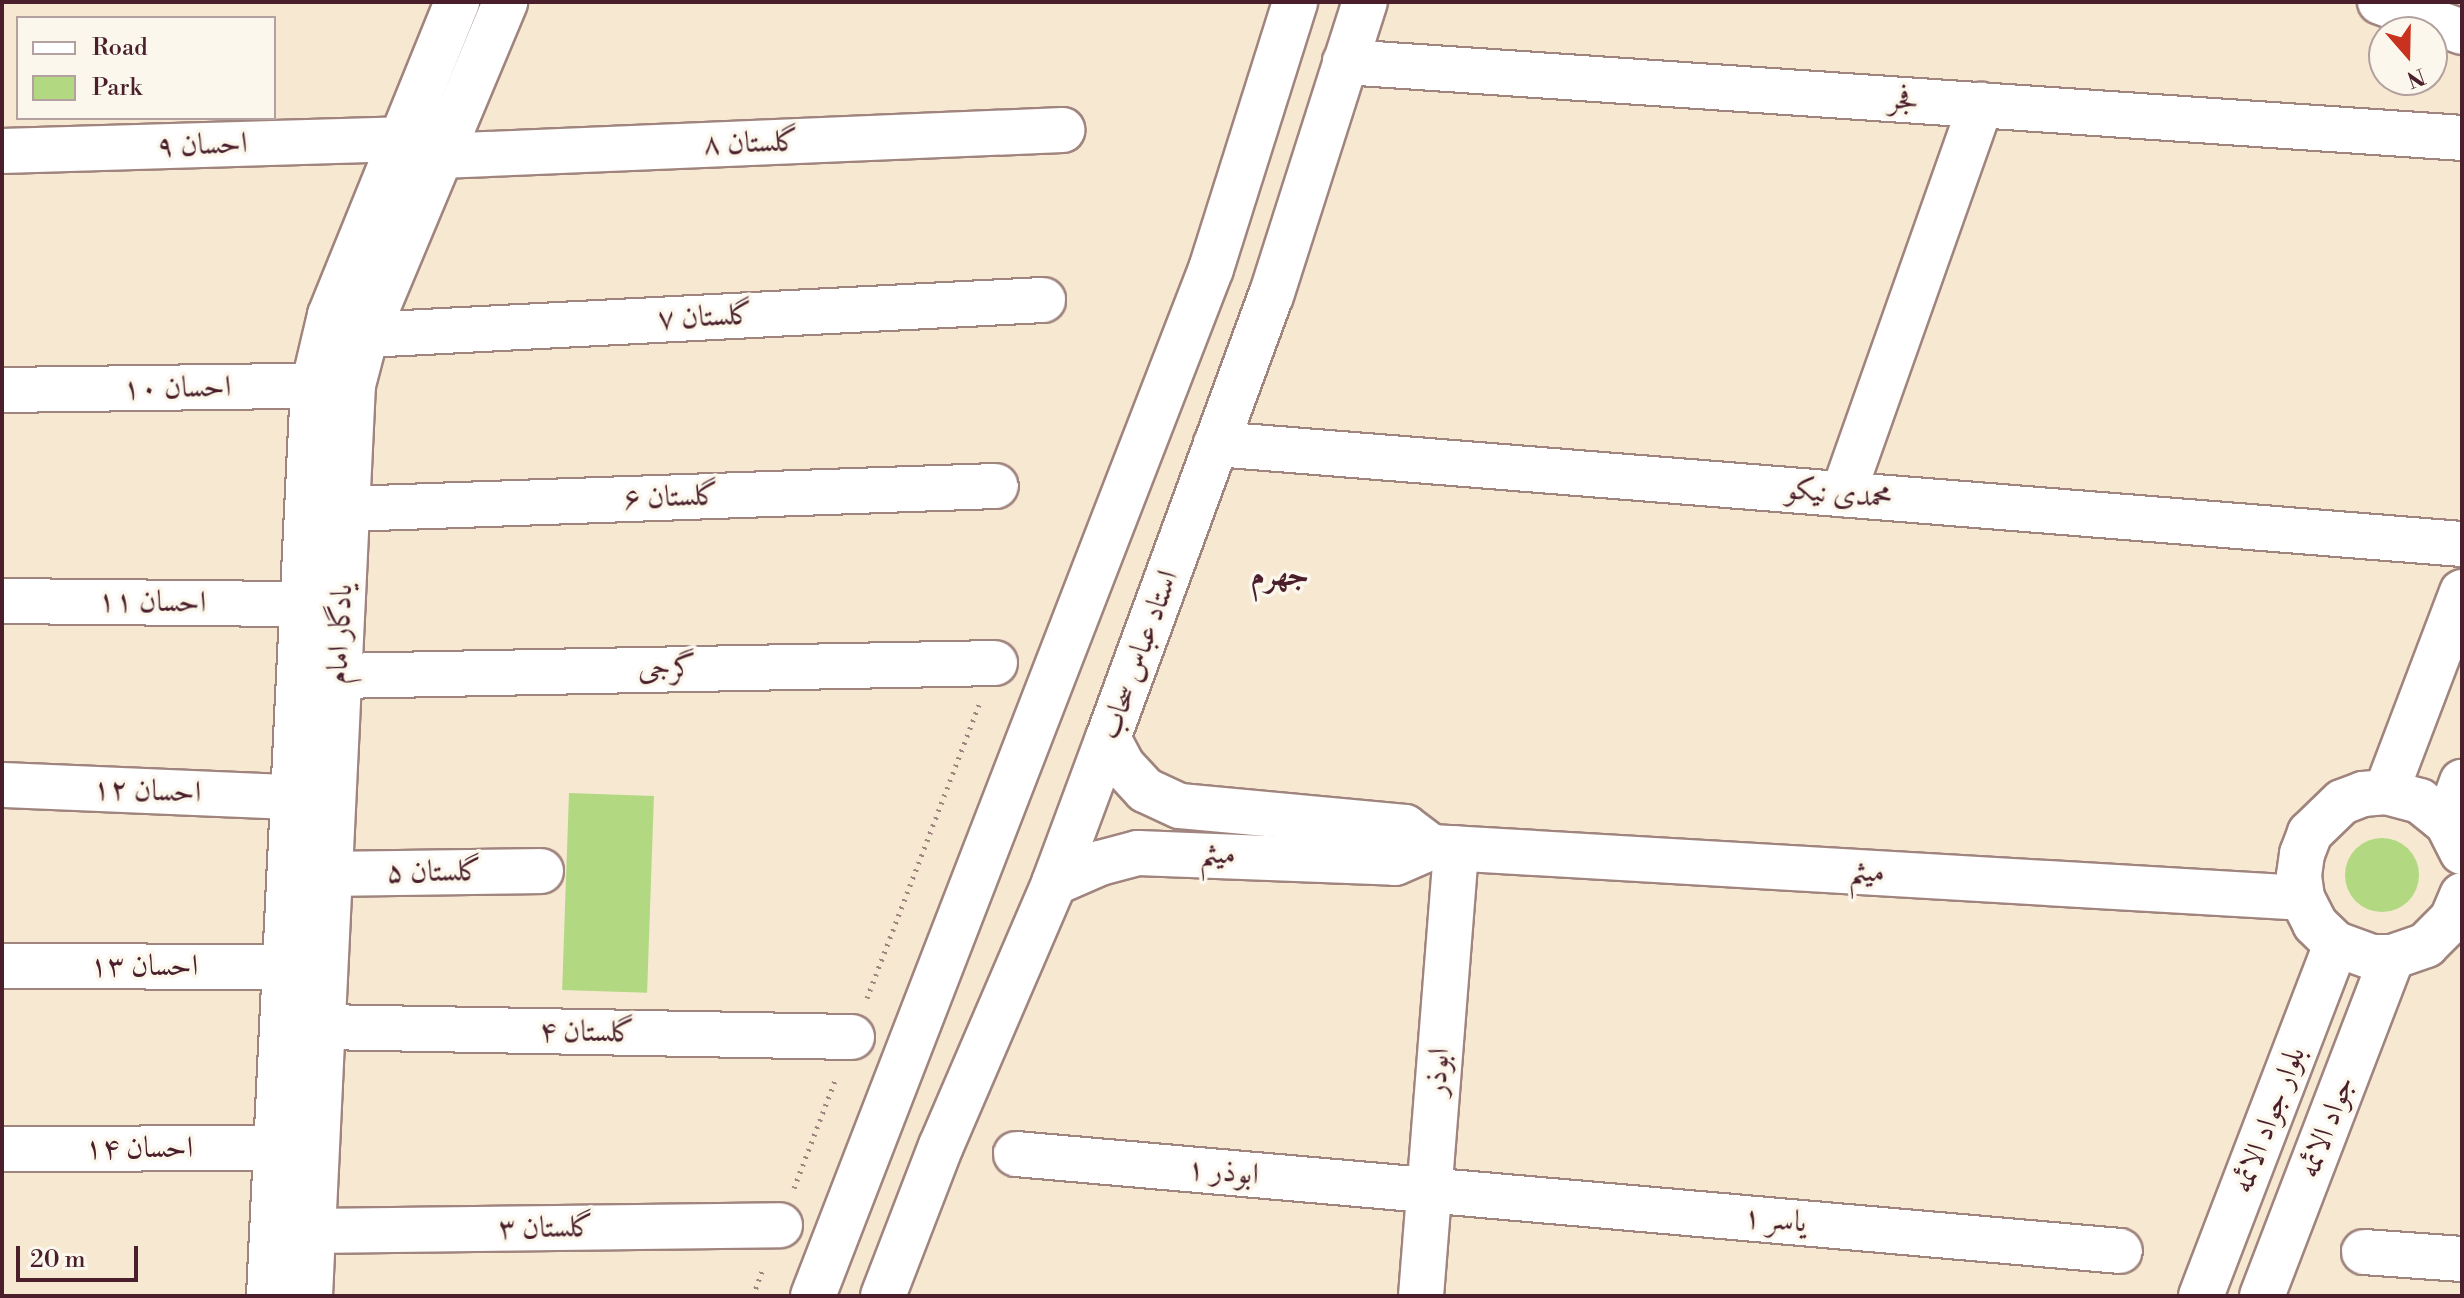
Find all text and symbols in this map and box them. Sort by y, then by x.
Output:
legend [16,16,276,120]
north arrow [2368,16,2448,96]
text: Road [92,33,148,63]
text: N [2403,61,2428,93]
text: Park [92,73,142,103]
street label: فجر [1888,81,1920,119]
street label: گلستان ۸ [703,123,799,163]
street label: احسان ۹ [156,125,248,165]
street label: گلستان ۷ [656,297,754,337]
street label: احسان ۱۰ [122,369,232,407]
street label: محمدی نیکو [1784,471,1894,517]
street label: گلستان ۶ [623,477,719,517]
district label: جهرم [1251,556,1309,594]
street label: استاد عباس سحاب [1092,565,1186,745]
street label: احسان ۱۱ [97,583,207,621]
street label: یادگار امام [319,583,361,685]
street label: گرجی [638,650,696,688]
street label: احسان ۱۲ [92,771,202,811]
street label: میثم [1199,835,1237,873]
street label: گلستان ۵ [386,853,482,891]
street label: میثم [1848,853,1886,891]
street label: احسان ۱۳ [90,948,198,984]
street label: گلستان ۴ [539,1013,635,1051]
street label: بلوار جواد الائمه [2225,1042,2313,1198]
street label: ابوذر [1418,1047,1458,1097]
street label: جواد الائمه [2291,1071,2363,1183]
street label: احسان ۱۴ [85,1130,193,1166]
street label: ابوذر ۱ [1186,1151,1260,1193]
street label: یاسر ۱ [1742,1199,1808,1241]
street label: گلستان ۳ [498,1209,594,1247]
scale bar [20,1230,142,1280]
text: 20 m [30,1245,86,1275]

